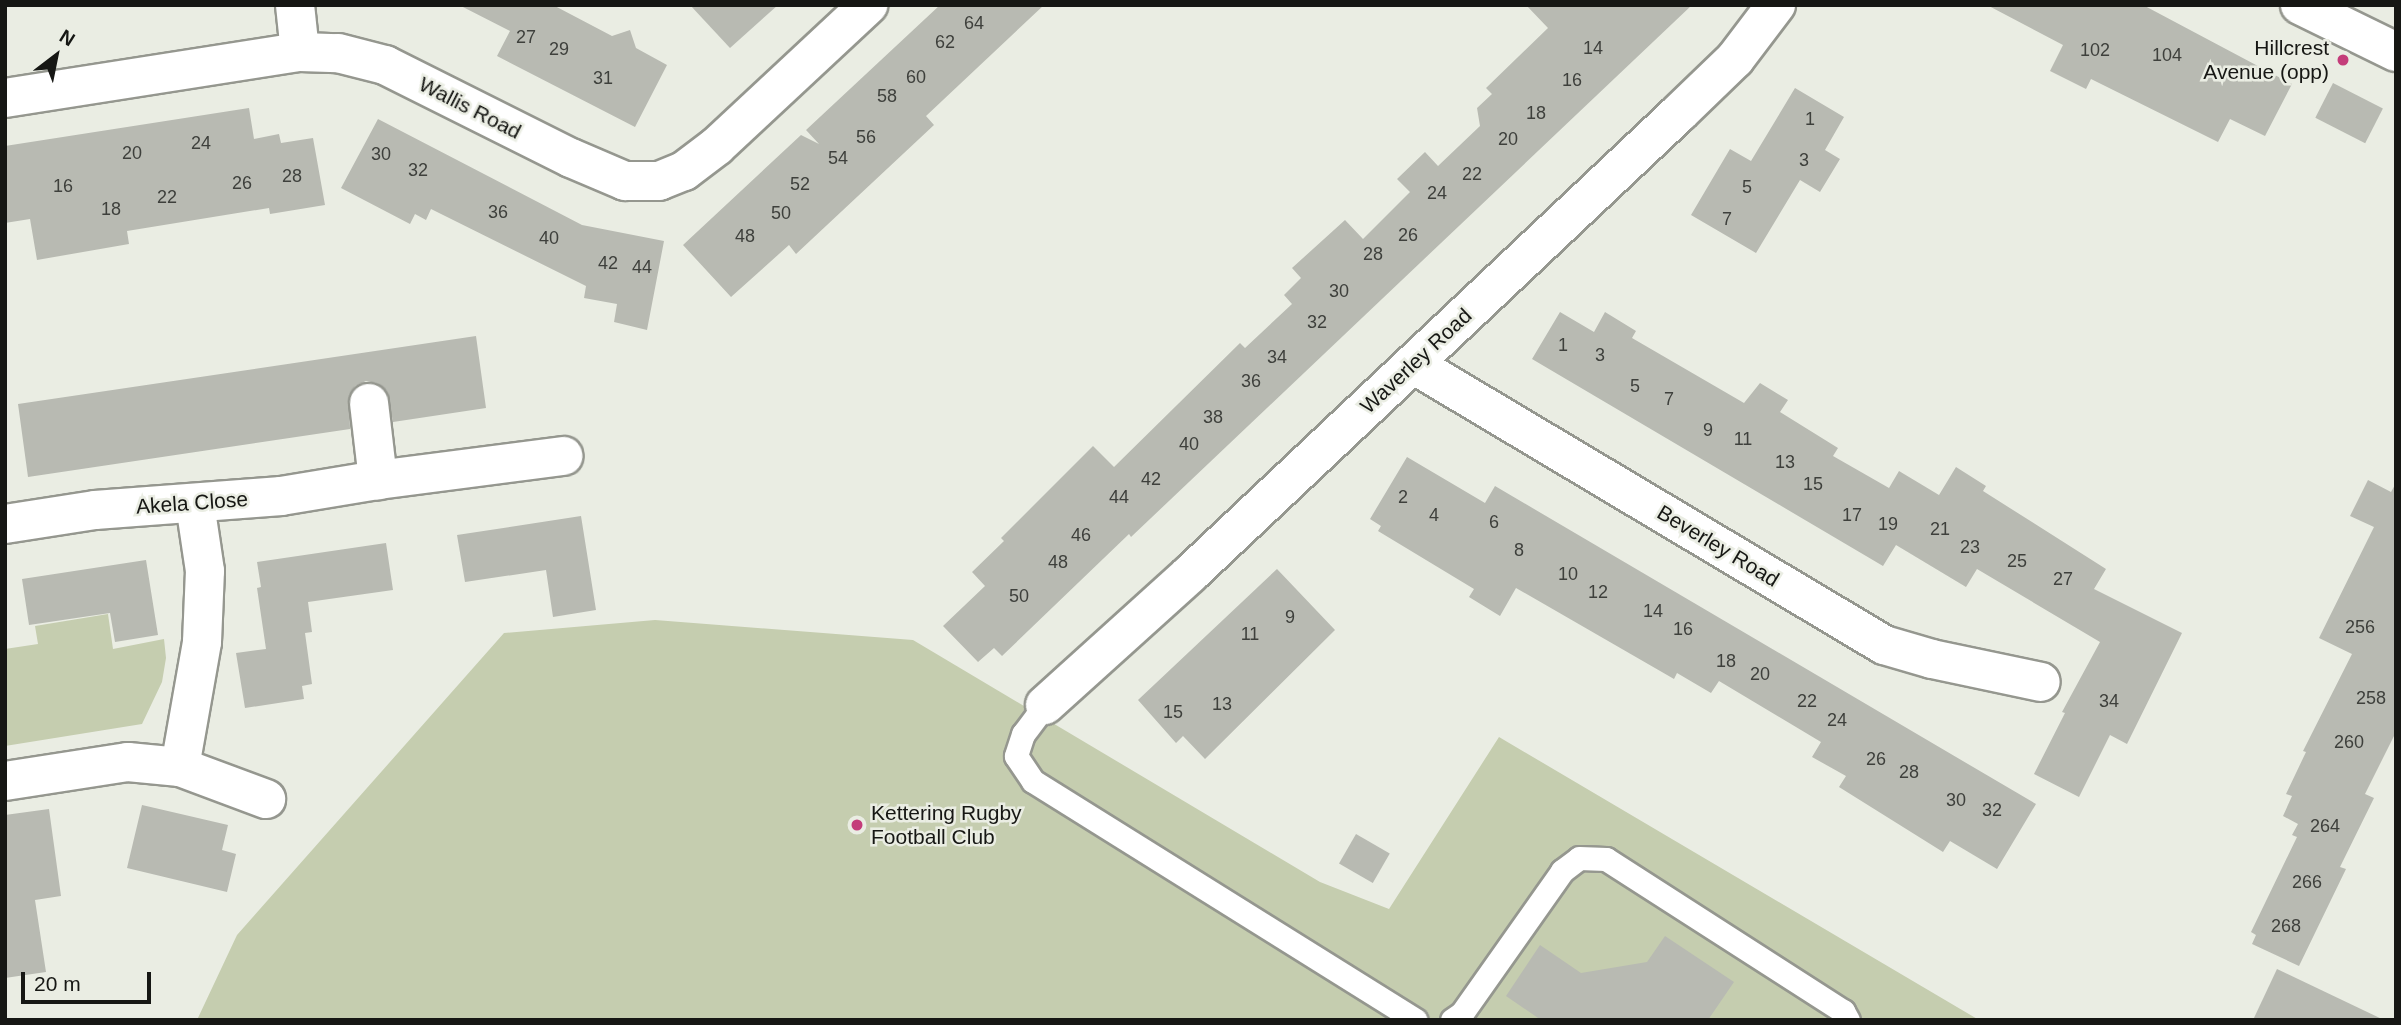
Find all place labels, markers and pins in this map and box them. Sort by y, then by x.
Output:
place label: Hillcrest Avenue (opp) [2203,35,2329,85]
marker: Hillcrest Avenue (opp) [2335,52,2351,68]
place label: Kettering Rugby Football Club [871,800,1022,850]
marker: Kettering Rugby Football Club [849,817,865,833]

